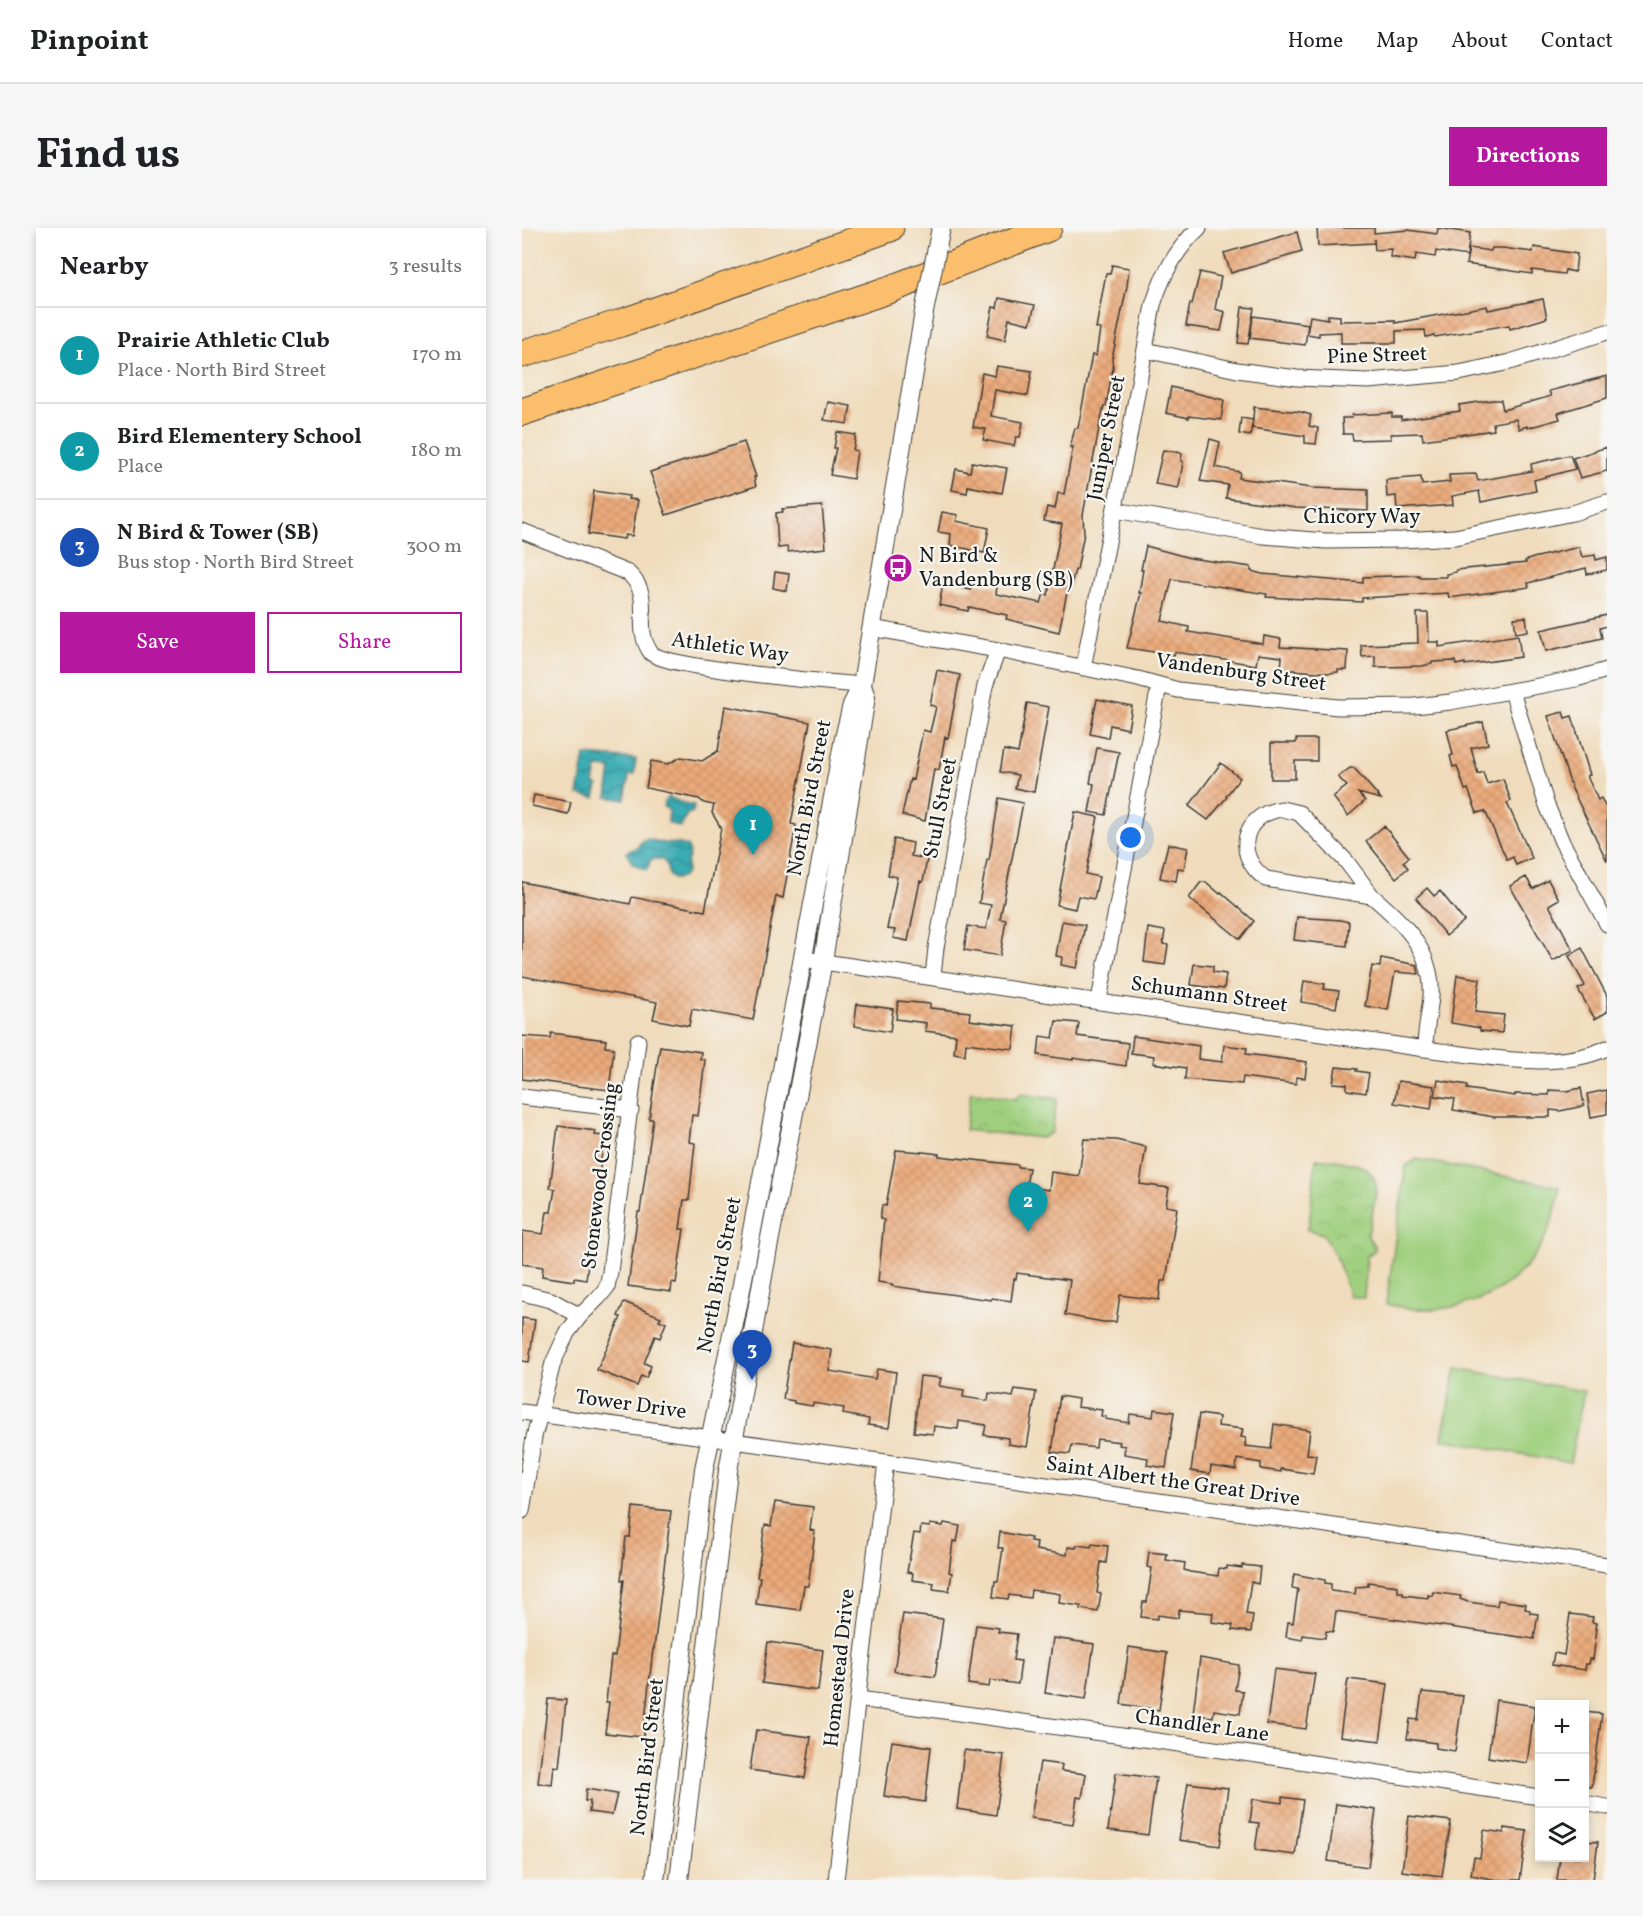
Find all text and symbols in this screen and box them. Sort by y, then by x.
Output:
text: Pinpoint [30,22,148,61]
text: Home [1288,27,1343,56]
text: Map [1376,27,1418,56]
text: About [1451,27,1508,56]
text: Contact [1541,27,1613,56]
text: Find us [36,127,180,186]
button: Directions [1449,127,1607,186]
text: Nearby [60,249,149,285]
text: 3 results [388,253,462,281]
text: Prairie Athletic Club [117,326,330,357]
street label: Pine Street [1326,340,1428,372]
text: 1 [75,341,84,369]
text: 170 m [412,341,462,369]
text: Place · North Bird Street [117,357,326,385]
street label: Juniper Street [1081,373,1133,503]
text: Bird Elementery School [117,422,362,453]
text: 2 [74,437,85,465]
text: 180 m [410,437,462,465]
text: Place [117,453,163,481]
street label: Chicory Way [1304,503,1421,532]
text: N Bird & Tower (SB) [117,518,318,549]
text: 3 [74,533,85,561]
text: 300 m [406,533,462,561]
place label: N Bird & Vandenburg (SB) [919,542,1073,595]
text: Bus stop · North Bird Street [117,549,354,577]
bus stop icon: N Bird & Vandenburg (SB) [882,552,914,584]
button: Save [60,612,255,673]
button: Share [267,612,462,673]
street label: Athletic Way [670,625,791,671]
street label: Vandenburg Street [1154,647,1328,699]
street label: North Bird Street [781,717,839,879]
street label: Stull Street [917,755,965,861]
pin: 1 [734,806,772,855]
your location [1116,823,1145,852]
street label: Schumann Street [1129,970,1289,1020]
street label: Stonewood Crossing [575,1081,627,1271]
pin: 2 [1008,1182,1048,1232]
street label: North Bird Street [691,1194,749,1356]
pin: 3 [732,1330,772,1380]
street label: Tower Drive [573,1383,689,1427]
street label: Saint Albert the Great Drive [1044,1450,1302,1514]
street label: Homestead Drive [817,1587,863,1749]
street label: North Bird Street [624,1676,672,1838]
map controls [1535,1700,1589,1862]
button: + [1535,1700,1589,1754]
street label: Chandler Lane [1133,1702,1271,1750]
button: − [1535,1754,1589,1808]
button: layers [1535,1808,1589,1862]

